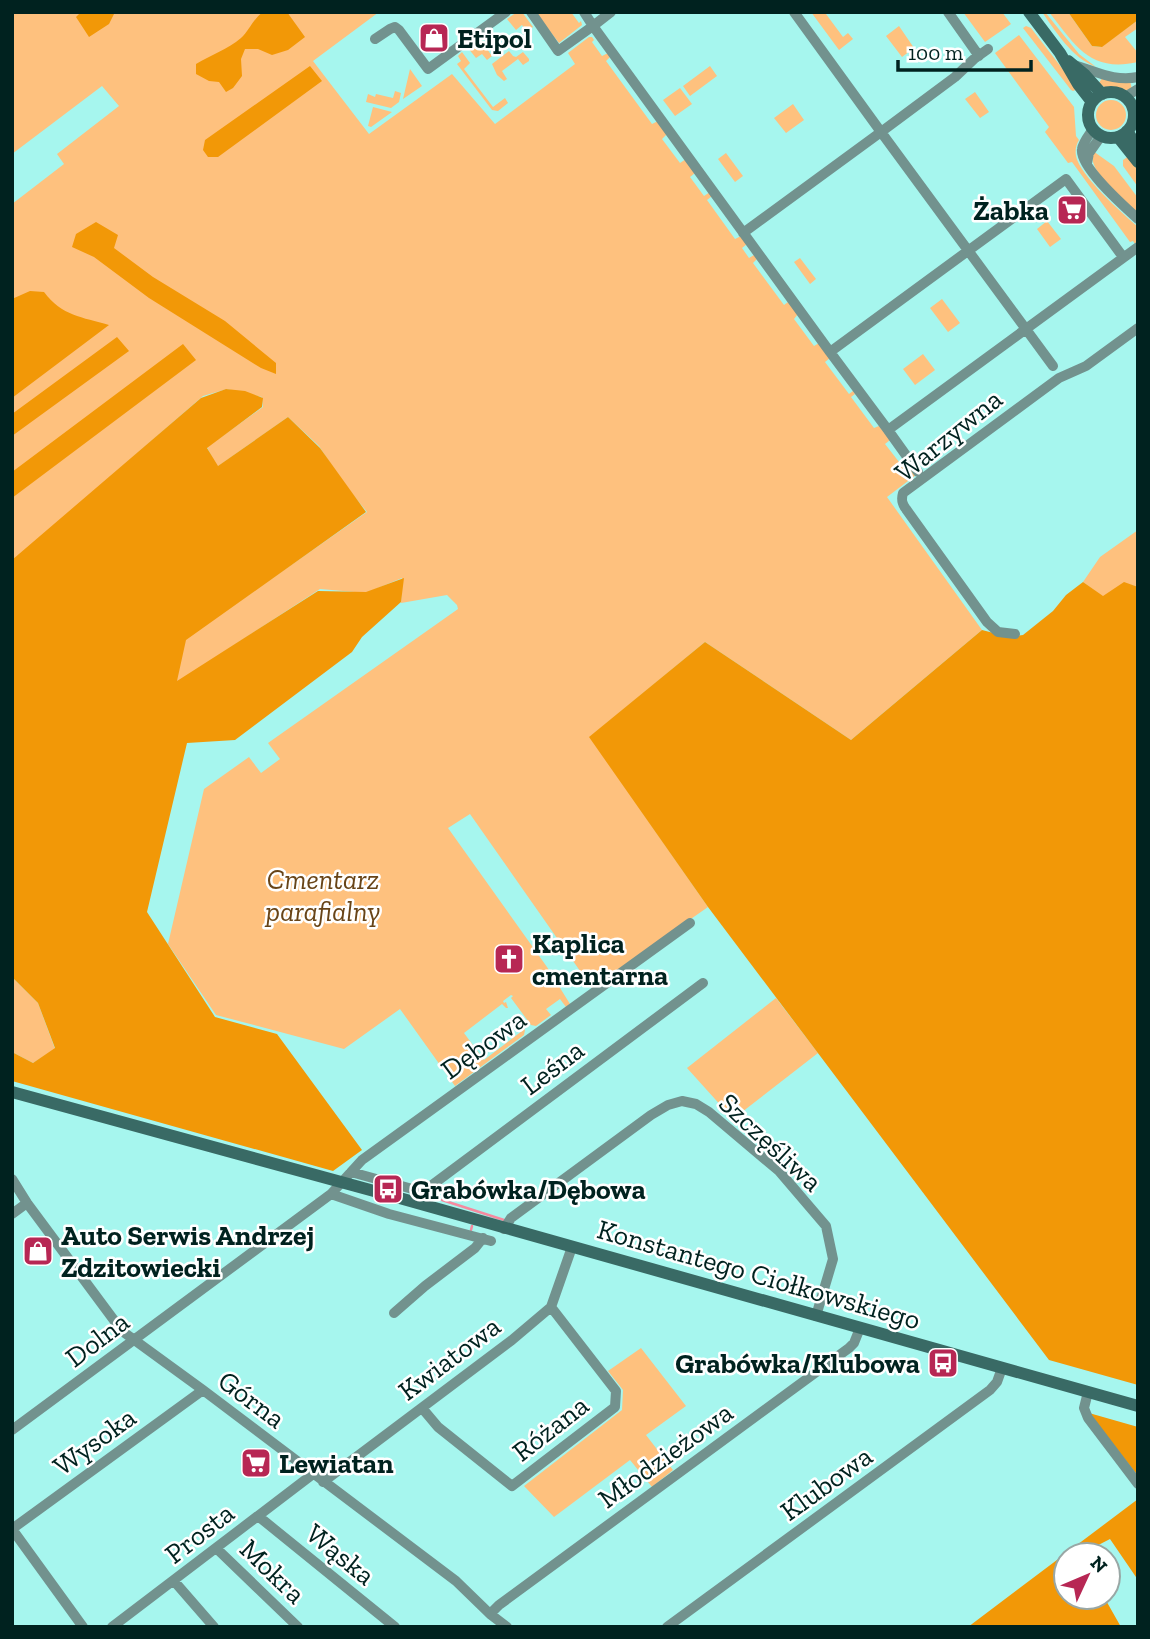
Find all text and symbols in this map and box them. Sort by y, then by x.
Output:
shop icon: Etipol [417,21,451,55]
place label: Etipol [457,22,532,55]
scale bar [898,28,1031,72]
text: 100 m [908,40,963,65]
supermarket icon: Żabka [1055,193,1089,227]
place label: Żabka [973,194,1049,227]
street label: Warzywna [888,382,1009,489]
park label: Cmentarz parafialny [265,863,380,928]
place label: Kaplica cmentarna [532,927,668,992]
church icon: Kaplica cmentarna [492,942,526,976]
street label: Dębowa [434,1002,533,1086]
street label: Leśna [514,1033,591,1102]
street label: Szczęśliwa [712,1086,829,1199]
bus stop icon: Grabówka/Dębowa [371,1172,405,1206]
place label: Grabówka/Dębowa [411,1173,646,1206]
street label: Konstantego Ciołkowskiego [594,1213,924,1336]
place label: Auto Serwis Andrzej Zdzitowiecki [61,1219,314,1284]
shop icon: Auto Serwis Andrzej Zdzitowiecki [21,1234,55,1268]
street label: Dolna [59,1305,136,1374]
street label: Kwiatowa [392,1309,507,1407]
bus stop icon: Grabówka/Klubowa [926,1346,960,1380]
place label: Grabówka/Klubowa [675,1347,920,1380]
street label: Górna [212,1364,292,1435]
street label: Różana [506,1388,595,1468]
street label: Młodzieżowa [592,1395,739,1515]
street label: Wysoka [47,1400,142,1482]
street label: Klubowa [774,1439,879,1528]
supermarket icon: Lewiatan [239,1446,273,1480]
place label: Lewiatan [279,1447,394,1480]
street label: Prosta [158,1496,241,1571]
street label: Wąska [300,1517,382,1592]
street label: Mokra [233,1532,313,1611]
north arrow [1052,1541,1122,1611]
text: N [1086,1551,1112,1578]

